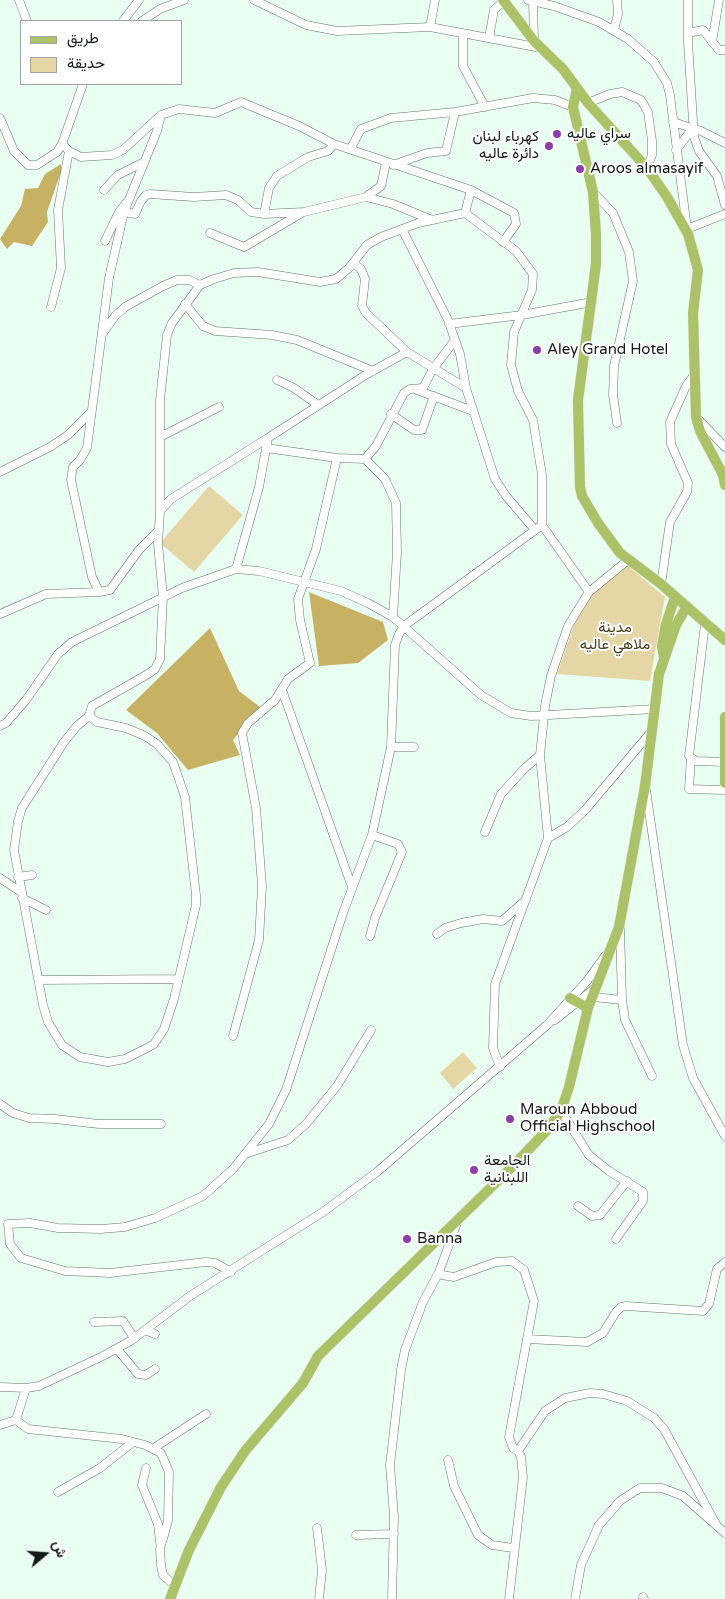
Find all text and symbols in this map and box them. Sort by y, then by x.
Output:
legend [20,20,182,85]
text: طريق [67,29,99,47]
text: حديقة [67,54,105,72]
place label: سراي عاليه [567,125,631,143]
place label: كهرباء لبنان دائرة عاليه [472,128,539,163]
marker: سراي عاليه [551,128,563,140]
marker: كهرباء لبنان دائرة عاليه [543,140,555,152]
place label: Aroos almasayif [590,160,703,178]
marker: Aroos almasayif [574,163,586,175]
place label: Aley Grand Hotel [547,341,668,359]
marker: Aley Grand Hotel [531,344,543,356]
park label: مدينة ملاهي عاليه [580,619,650,654]
place label: Maroun Abboud Official Highschool [520,1101,655,1136]
marker: Maroun Abboud Official Highschool [504,1113,516,1125]
place label: الجامعة اللبنانية [484,1152,530,1187]
marker: الجامعة اللبنانية [468,1164,480,1176]
place label: Banna [417,1230,463,1248]
marker: Banna [401,1233,413,1245]
north arrow [20,1529,70,1579]
text: ش [49,1539,70,1560]

